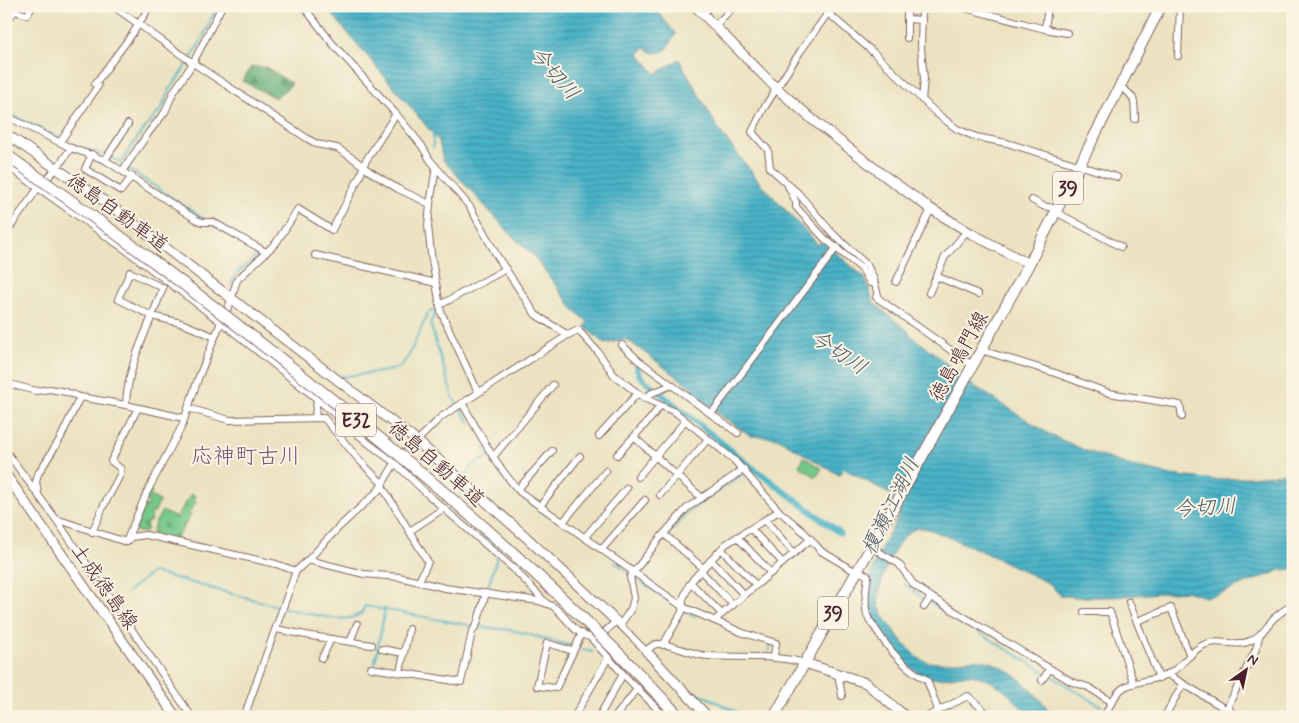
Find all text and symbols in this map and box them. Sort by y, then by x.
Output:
water label: 今切川 [523,41,585,107]
street label: 徳島自動車道 [61,167,174,259]
road number: 39 [1053,172,1083,204]
street label: 徳島鳴門線 [923,306,995,407]
water label: 今切川 [804,324,872,382]
road number: E32 [336,404,376,436]
street label: 徳島自動車道 [382,415,490,514]
district label: 応神町古川 [191,443,301,471]
water label: 榎瀬江湖川 [855,453,926,560]
water label: 今切川 [1173,492,1237,524]
street label: 土成徳島線 [64,538,144,636]
road number: 39 [818,596,848,630]
north arrow [1222,646,1272,696]
text: N [1244,650,1261,670]

